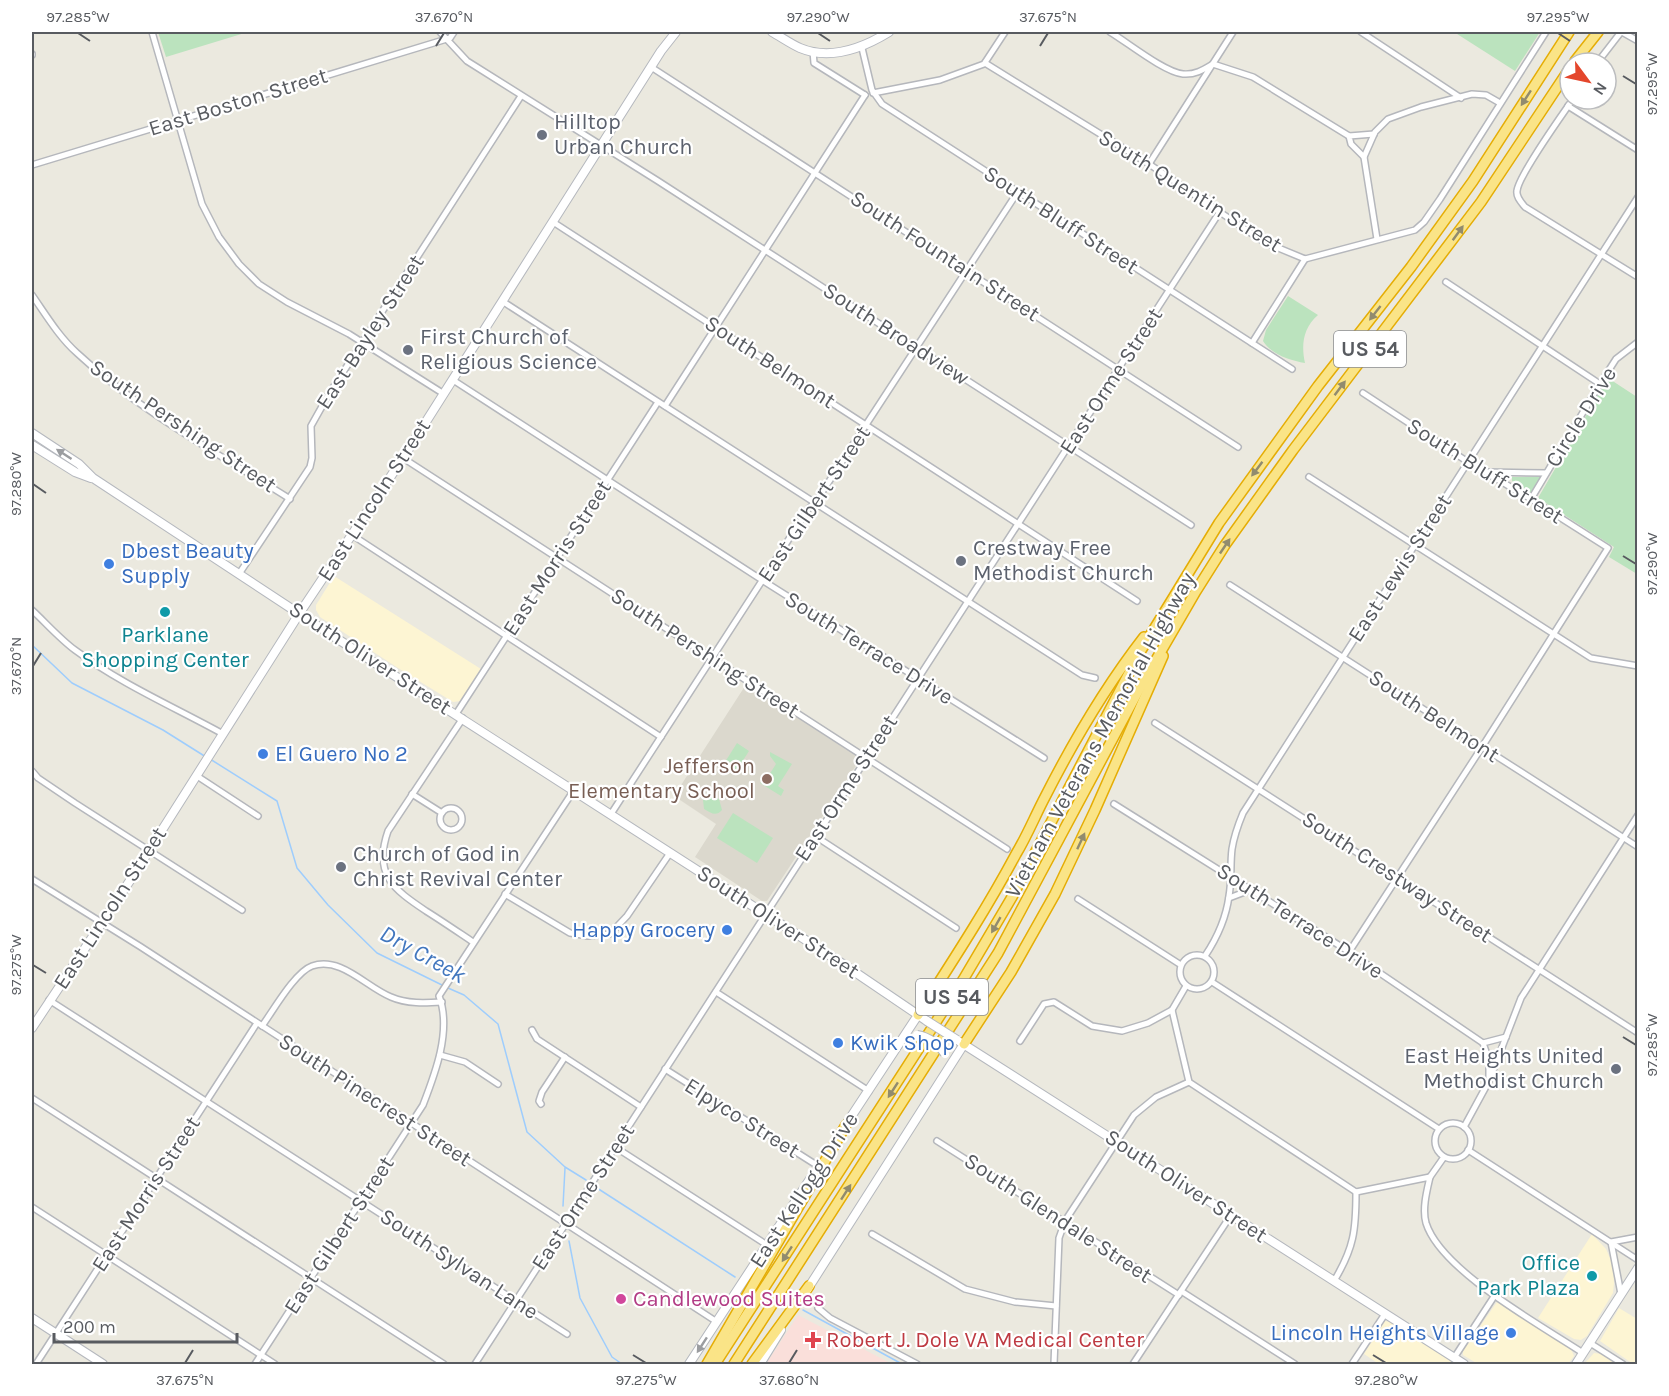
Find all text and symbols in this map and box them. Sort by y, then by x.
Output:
text: 97.285°W [46,8,110,26]
text: 37.670°N [415,8,473,26]
text: 97.290°W [786,8,850,26]
text: 37.675°N [1019,8,1077,26]
text: 97.295°W [1527,8,1590,26]
north arrow [1558,51,1618,111]
text: 97.295°W [1643,52,1661,115]
street label: East Boston Street [145,62,331,142]
text: N [1589,79,1611,99]
one-way arrow [1521,90,1532,106]
place label: Hilltop Urban Church [554,109,693,160]
street label: South Quentin Street [1093,124,1287,258]
marker: Hilltop Urban Church [535,128,549,142]
street label: South Bluff Street [979,160,1143,280]
street label: South Fountain Street [845,185,1045,327]
one-way arrow [1452,225,1465,241]
street label: East Bayley Street [310,250,430,414]
street label: South Broadview [818,277,974,391]
street label: East Orme Street [1054,303,1168,459]
one-way arrow [1368,305,1381,321]
street label: South Belmont [700,310,840,414]
place label: First Church of Religious Science [420,324,597,375]
road number: US 54 [1334,331,1406,367]
marker: First Church of Religious Science [401,343,415,357]
street label: South Pershing Street [85,354,281,498]
street label: Circle Drive [1540,362,1622,472]
one-way arrow [1334,380,1347,396]
street label: South Bluff Street [1402,412,1568,530]
street label: East Lincoln Street [312,414,436,586]
street label: East Gilbert Street [752,421,876,587]
one-way arrow [56,448,72,459]
text: 97.280°W [7,452,25,516]
one-way arrow [1252,461,1264,476]
street label: East Morris Street [497,476,617,640]
street label: East Lewis Street [1343,489,1457,647]
text: 97.290°W [1643,532,1661,596]
place label: Crestway Free Methodist Church [973,535,1154,586]
one-way arrow [1220,537,1231,554]
place label: Dbest Beauty Supply [121,538,254,589]
marker: Crestway Free Methodist Church [954,554,968,568]
marker: Dbest Beauty Supply [102,557,116,571]
street label: Vietnam Veterans Memorial Highway [999,568,1201,902]
street label: South Pershing Street [606,582,804,724]
street label: South Terrace Drive [780,586,958,710]
street label: South Oliver Street [284,596,456,720]
marker: Parklane Shopping Center [158,605,172,619]
place label: Parklane Shopping Center [81,622,249,673]
text: 37.670°N [7,637,25,695]
street label: South Belmont [1364,664,1504,768]
street label: East Orme Street [789,710,903,866]
place label: El Guero No 2 [275,741,408,767]
marker: El Guero No 2 [256,747,270,761]
place label: Jefferson Elementary School [568,753,755,804]
marker: Jefferson Elementary School [760,772,774,786]
street label: South Crestway Street [1297,806,1497,948]
street label: East Lincoln Street [48,822,172,994]
one-way arrow [1076,832,1085,849]
place label: Church of God in Christ Revival Center [353,841,562,892]
street label: South Terrace Drive [1212,857,1388,985]
marker: Church of God in Christ Revival Center [334,860,348,874]
street label: South Oliver Street [692,860,864,984]
place label: Happy Grocery [572,917,715,943]
one-way arrow [991,917,1001,934]
water label: Dry Creek [375,919,472,989]
marker: Happy Grocery [720,923,734,937]
text: 97.275°W [7,934,25,996]
road number: US 54 [916,979,988,1015]
text: 97.285°W [1643,1013,1661,1077]
street label: South Pinecrest Street [274,1028,476,1172]
place label: Kwik Shop [850,1030,955,1056]
marker: Kwik Shop [831,1036,845,1050]
place label: East Heights United Methodist Church [1404,1043,1604,1094]
marker: East Heights United Methodist Church [1609,1062,1623,1076]
street label: Elpyco Street [680,1072,804,1164]
one-way arrow [887,1082,898,1098]
street label: East Kellogg Drive [744,1107,864,1273]
street label: East Morris Street [86,1112,206,1276]
street label: East Orme Street [526,1119,640,1275]
street label: South Oliver Street [1100,1124,1272,1248]
street label: South Glendale Street [959,1148,1157,1288]
street label: East Gilbert Street [278,1151,400,1319]
one-way arrow [840,1184,851,1200]
street label: South Sylvan Lane [375,1203,543,1325]
one-way arrow [781,1246,792,1262]
place label: Office Park Plaza [1477,1250,1580,1301]
marker: Office Park Plaza [1585,1269,1599,1283]
place label: Candlewood Suites [633,1286,825,1312]
marker: Candlewood Suites [614,1292,628,1306]
scale bar [54,1306,237,1344]
text: 200 m [63,1316,116,1338]
place label: Lincoln Heights Village [1270,1320,1499,1346]
marker: Lincoln Heights Village [1504,1326,1518,1340]
place label: Robert J. Dole VA Medical Center [826,1327,1144,1353]
marker: Robert J. Dole VA Medical Center [804,1331,822,1349]
one-way arrow [697,1337,708,1353]
text: 37.675°N [156,1371,214,1389]
text: 97.275°W [615,1371,677,1389]
text: 37.680°N [759,1371,819,1389]
text: 97.280°W [1354,1371,1418,1389]

